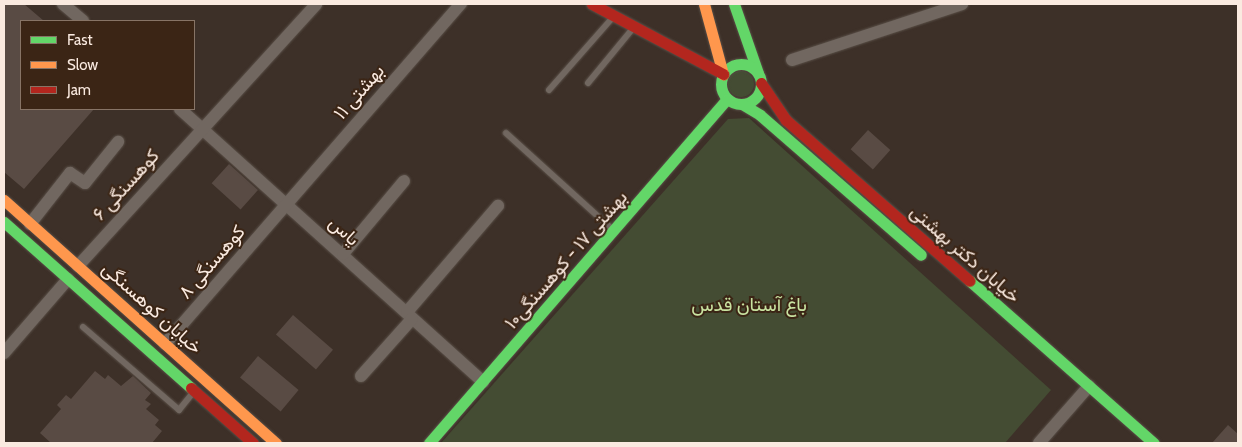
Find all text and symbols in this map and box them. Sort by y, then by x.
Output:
legend [20,20,195,110]
text: Fast [67,31,92,49]
text: Slow [67,56,98,74]
street label: بهشتی ۱۱ [329,60,389,124]
text: Jam [67,81,91,99]
street label: کوهسنگی ۶ [88,145,164,225]
street label: بهشتی ۱۷ - کوهسنگی۱۰ [500,186,632,334]
street label: خیابان دکتر بهشتی [905,200,1025,308]
street label: یاس [324,211,364,251]
street label: کوهسنگی ۸ [174,221,250,303]
street label: خیابان کوهسنگی [97,257,207,359]
park label: باغ آستان قدس [691,294,807,316]

